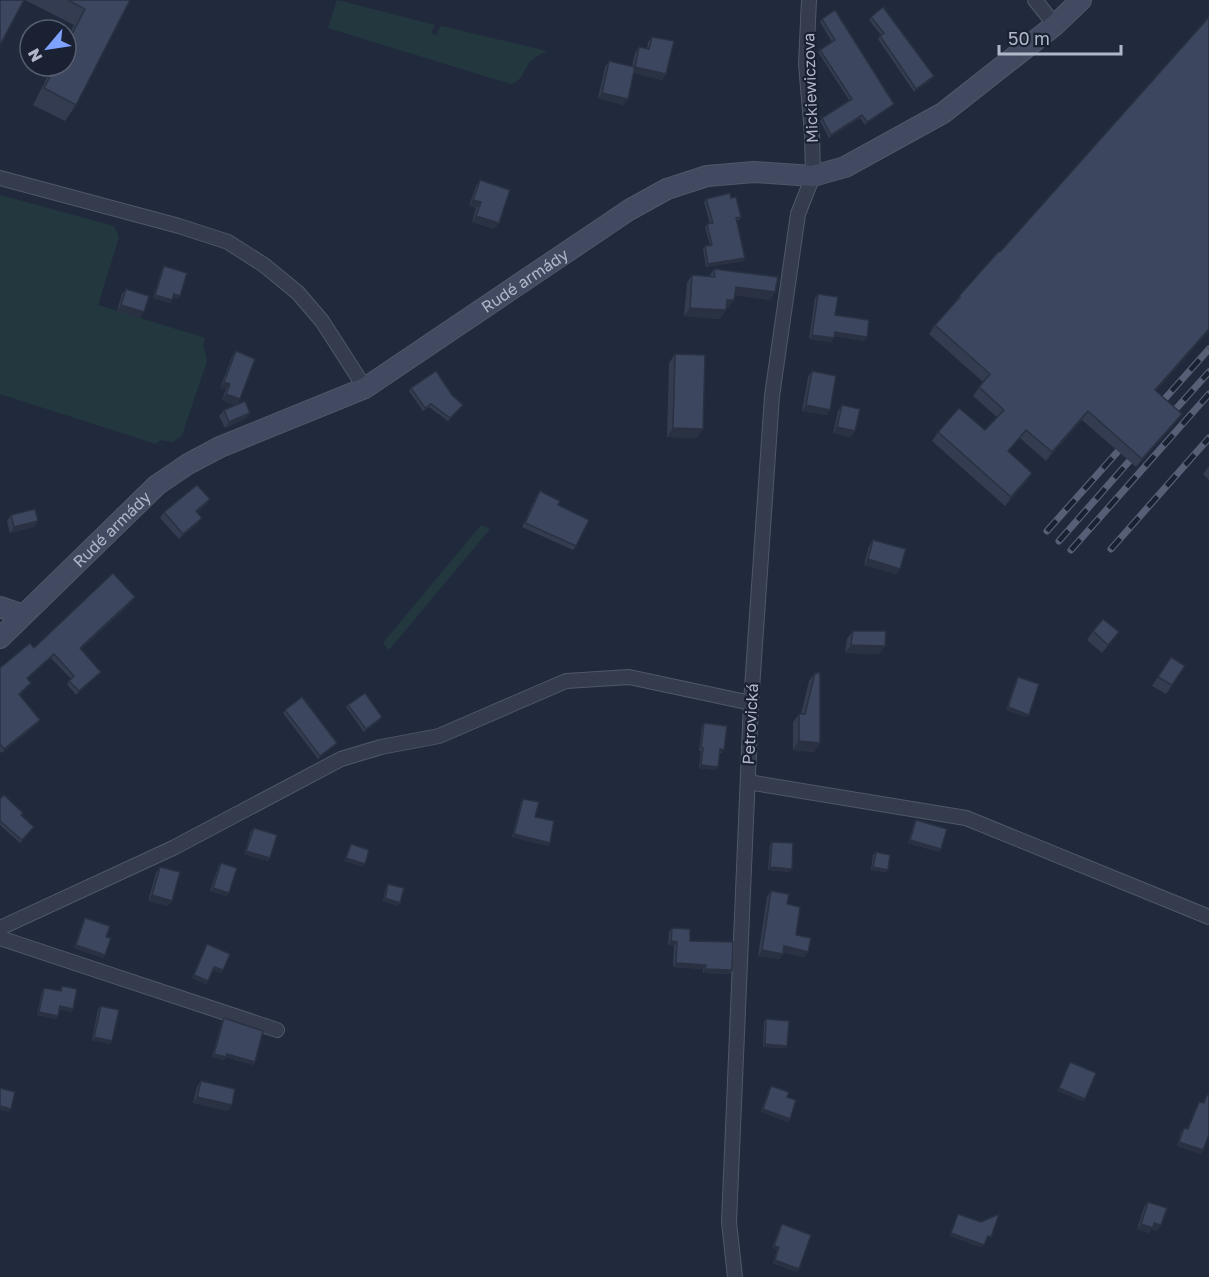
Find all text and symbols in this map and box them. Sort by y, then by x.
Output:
north arrow [18,18,78,78]
scale bar [999,18,1120,56]
text: 50 m [1008,27,1050,49]
street label: Mickiewiczova [798,33,822,143]
text: N [23,45,47,65]
street label: Rudé armády [477,244,572,317]
street label: Rudé armády [69,487,155,571]
street label: Petrovická [738,683,762,765]

